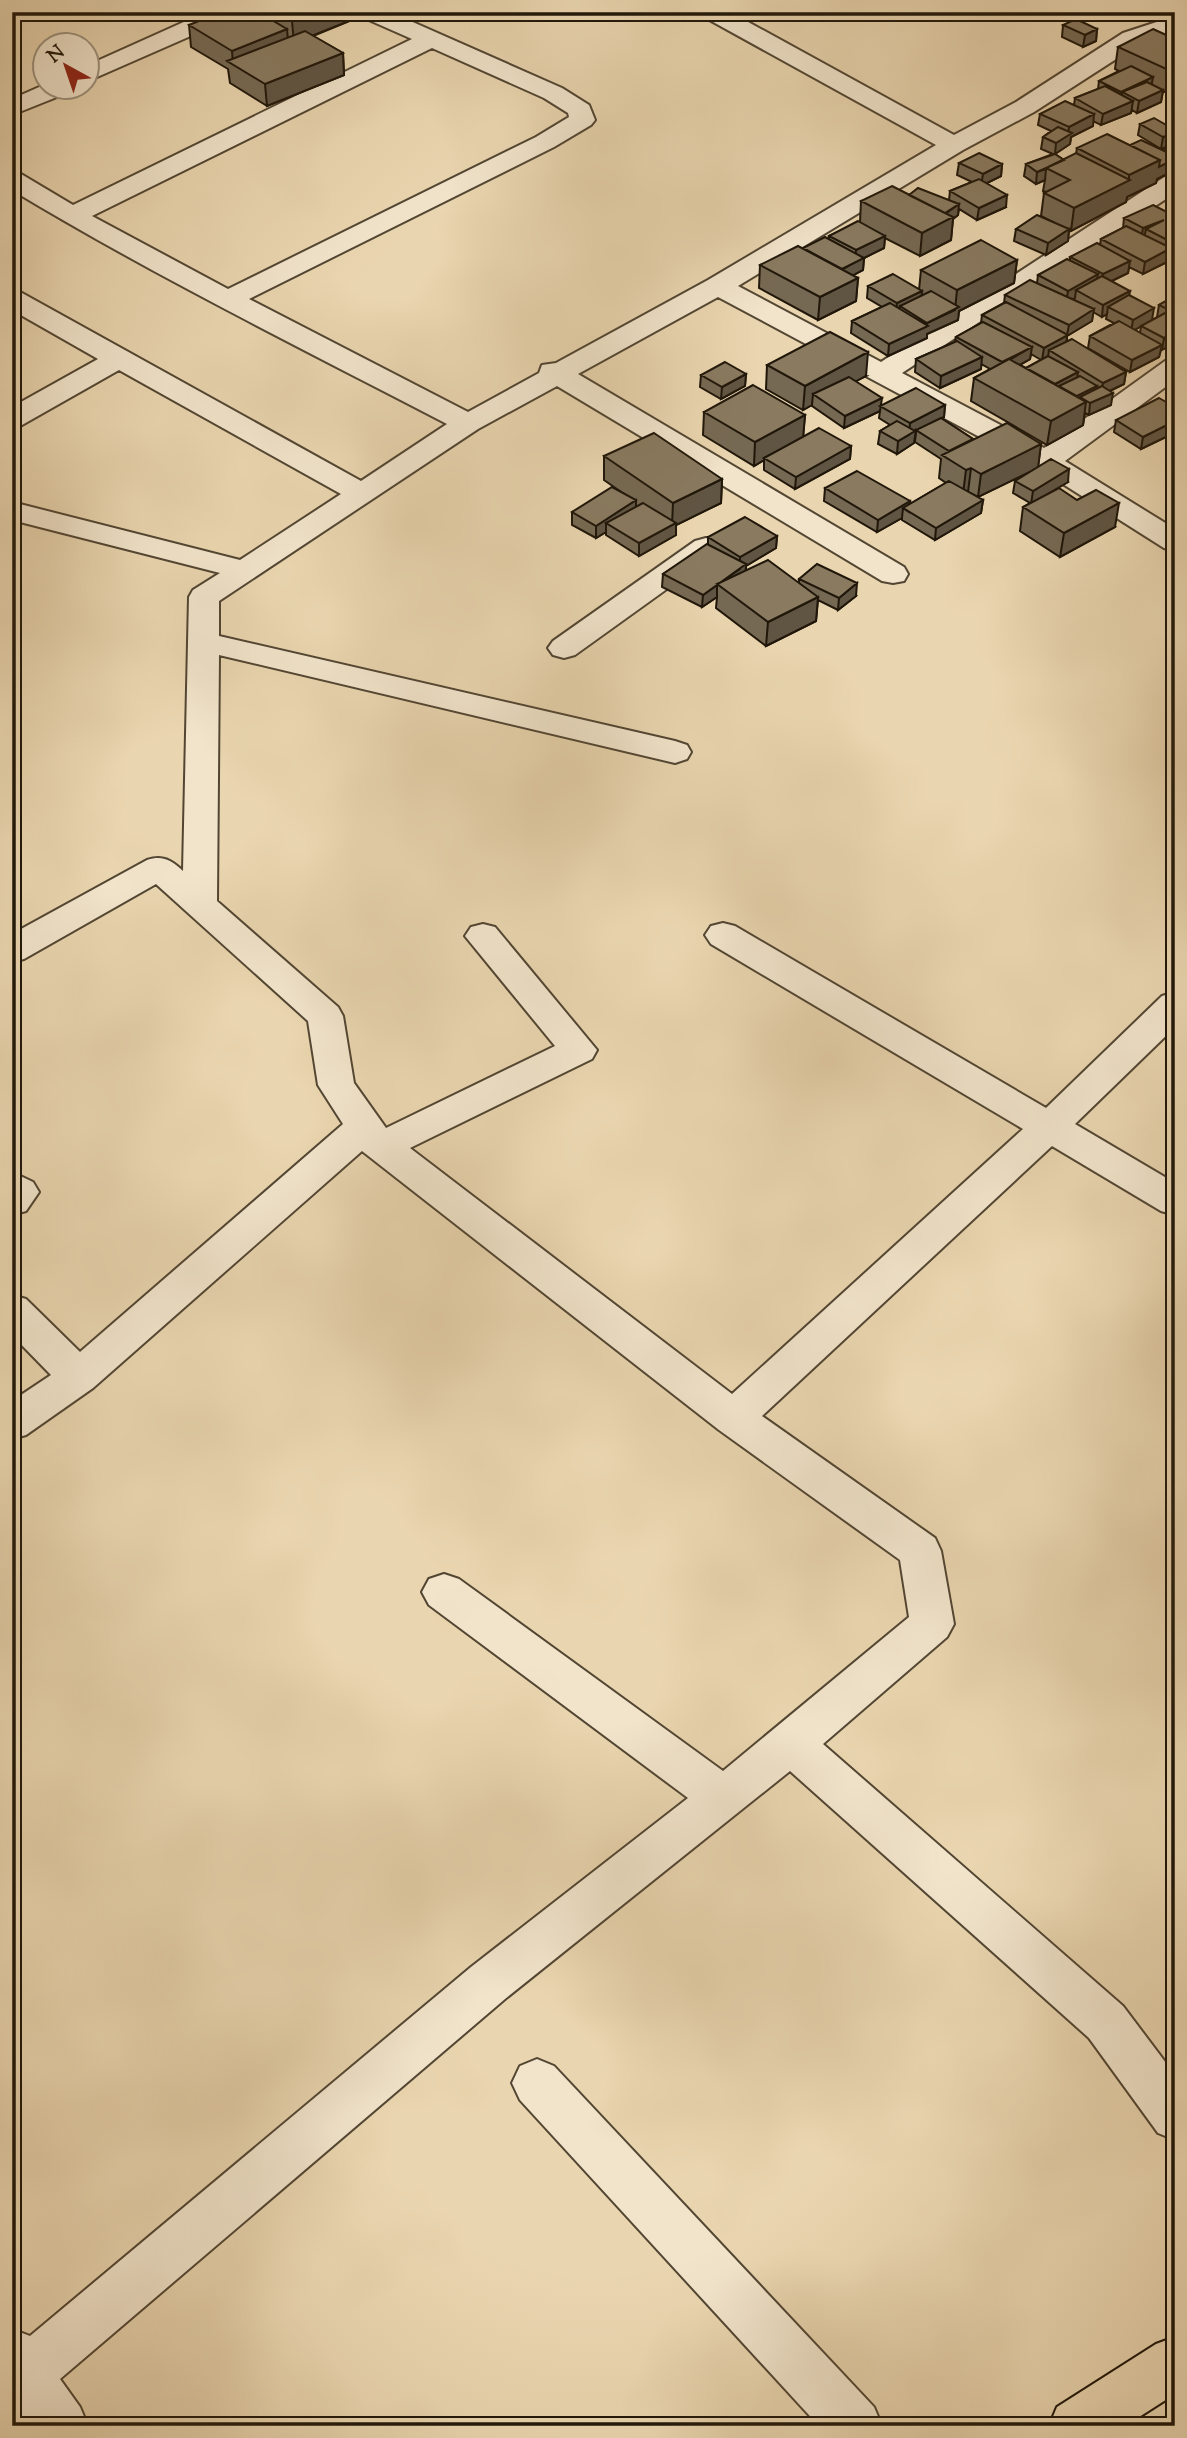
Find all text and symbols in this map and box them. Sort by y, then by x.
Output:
north arrow [32,32,102,102]
text: N [42,40,71,70]

